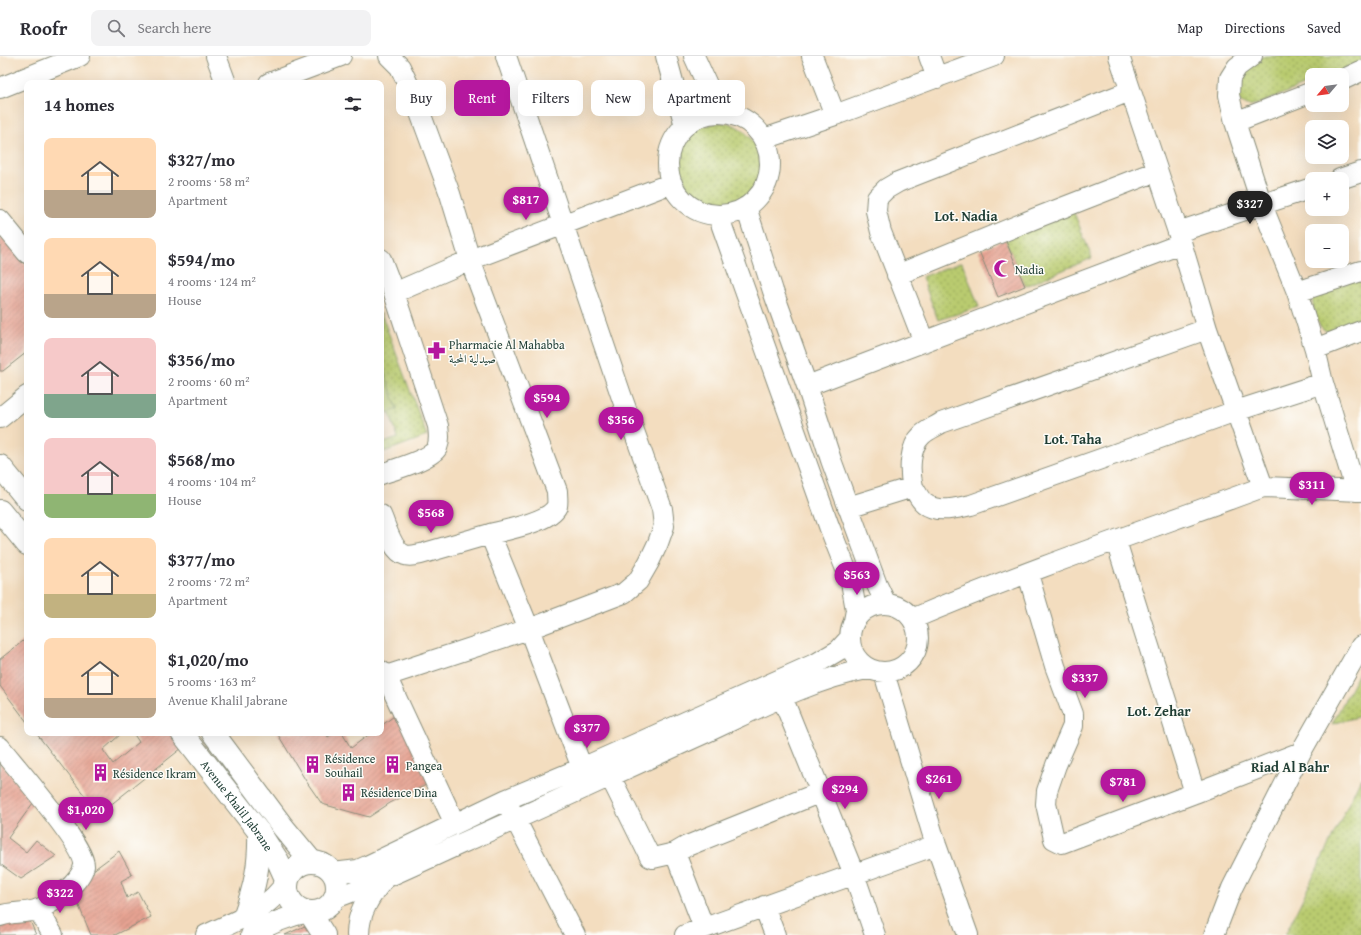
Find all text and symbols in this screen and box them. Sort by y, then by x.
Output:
search box [91,10,371,46]
text: Roofr [20,14,67,42]
icon: search [105,17,127,39]
text: Search here [137,17,211,38]
text: Map [1177,18,1203,38]
text: Directions [1225,18,1285,38]
text: Saved [1307,18,1341,38]
north arrow [1305,68,1349,112]
map controls [1305,68,1349,268]
chip: Buy [396,80,446,116]
chip: Rent [454,80,510,116]
chip: Filters [518,80,583,116]
chip: New [591,80,645,116]
chip: Apartment [653,80,745,116]
text: 14 homes [44,92,115,117]
icon: filters [342,93,364,115]
button: layers [1305,120,1349,164]
text: $327/mo [168,147,235,172]
icon: home [76,154,124,202]
text: 2 rooms · 58 m² [168,172,250,191]
button: + [1305,172,1349,216]
pin: $817 [502,187,550,221]
text: $817 [513,190,539,209]
text: Apartment [168,191,228,210]
pin: $327 [1226,191,1274,225]
text: $327 [1237,194,1263,213]
district label: Lot. Nadia [934,206,998,226]
button: − [1305,224,1349,268]
text: $594/mo [168,247,235,272]
icon: home [76,254,124,302]
mosque icon: Nadia [992,259,1012,279]
place label: Nadia [1015,261,1044,278]
text: 4 rooms · 124 m² [168,272,256,291]
text: House [168,291,202,310]
place label: Pharmacie Al Mahabba صيدلية المحبة [449,336,565,367]
pharmacy icon: Pharmacie Al Mahabba صيدلية المحبة [426,341,446,361]
text: $356/mo [168,347,235,372]
icon: home [76,354,124,402]
text: 2 rooms · 60 m² [168,372,250,391]
pin: $594 [523,385,571,419]
text: $594 [534,388,560,407]
text: Apartment [168,391,228,410]
pin: $356 [597,407,645,441]
text: $356 [608,410,634,429]
district label: Lot. Taha [1044,429,1103,449]
text: $568/mo [168,447,235,472]
icon: home [76,454,124,502]
text: 4 rooms · 104 m² [168,472,256,491]
pin: $311 [1288,472,1336,506]
text: $311 [1299,475,1325,494]
text: House [168,491,202,510]
pin: $568 [407,500,455,534]
text: $568 [418,503,444,522]
text: $377/mo [168,547,235,572]
icon: home [76,554,124,602]
pin: $563 [833,562,881,596]
text: $563 [844,565,870,584]
text: 2 rooms · 72 m² [168,572,250,591]
text: Apartment [168,591,228,610]
text: $1,020/mo [168,647,249,672]
icon: home [76,654,124,702]
pin: $337 [1061,665,1109,699]
text: $337 [1072,668,1098,687]
text: 5 rooms · 163 m² [168,672,256,691]
text: Avenue Khalil Jabrane [168,691,288,710]
district label: Lot. Zehar [1127,701,1191,721]
pin: $377 [563,715,611,749]
text: $377 [574,718,600,737]
place label: Résidence Souhail [325,750,376,781]
building icon: Résidence Souhail [302,755,322,775]
building icon: Pangea [383,755,403,775]
street label: Avenue Khalil Jabrane [197,756,278,854]
place label: Pangea [406,757,442,774]
district label: Riad Al Bahr [1251,757,1330,777]
building icon: Résidence Ikram [90,763,110,783]
place label: Résidence Ikram [113,765,196,782]
pin: $261 [915,766,963,800]
text: $261 [926,769,952,788]
pin: $781 [1099,769,1147,803]
text: $781 [1110,772,1136,791]
pin: $294 [821,776,869,810]
text: $294 [832,779,858,798]
building icon: Résidence Dina [338,782,358,802]
place label: Résidence Dina [361,784,437,801]
pin: $1,020 [53,797,119,831]
text: $1,020 [67,800,105,819]
pin: $322 [36,880,84,914]
text: $322 [47,883,73,902]

